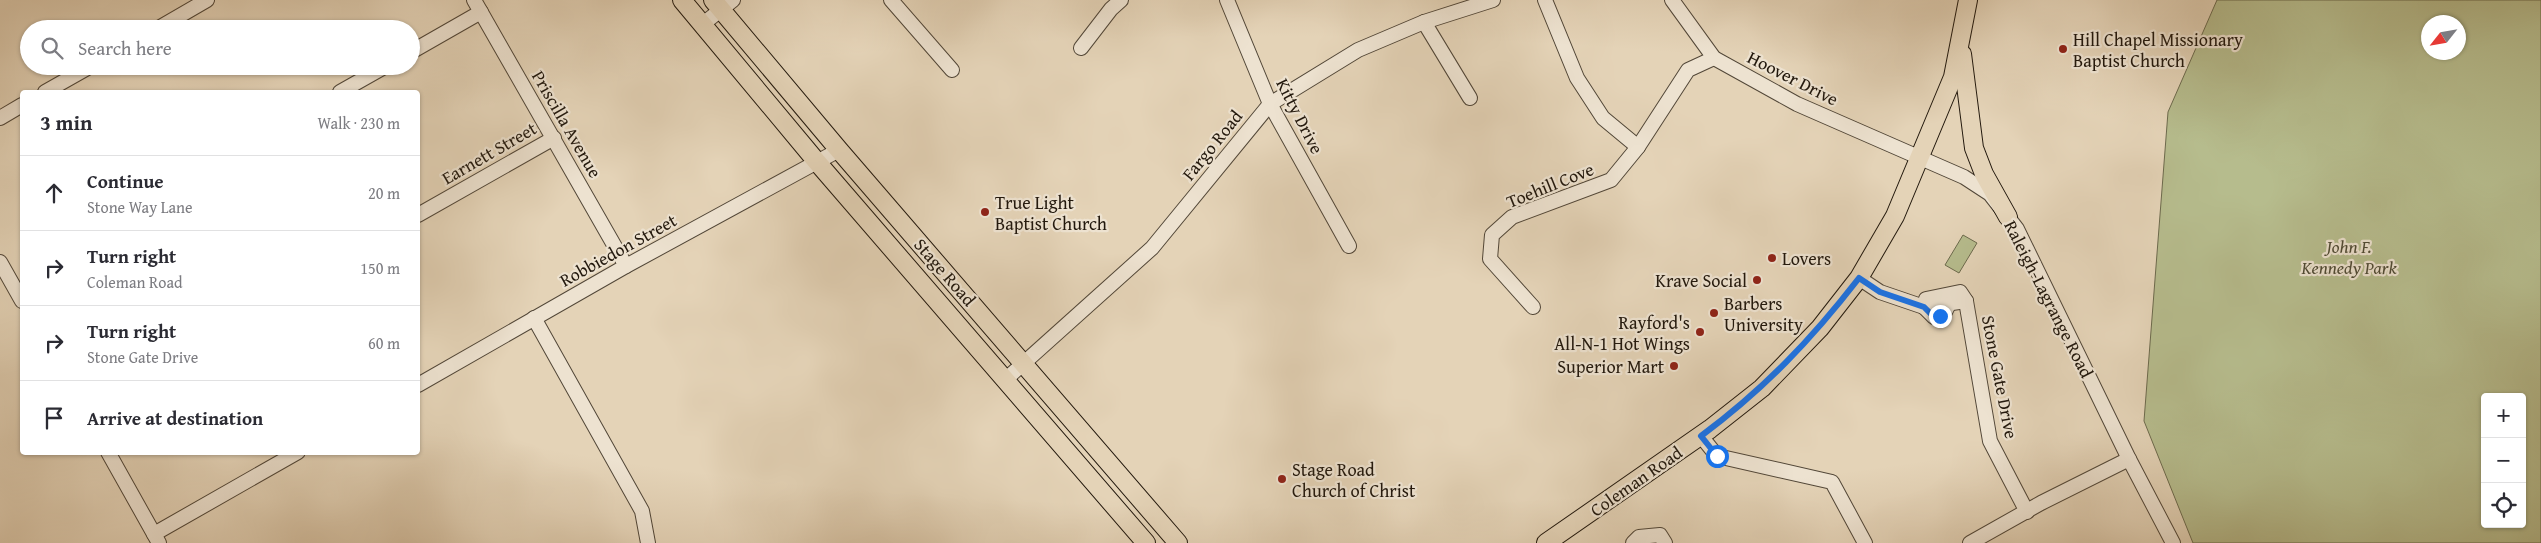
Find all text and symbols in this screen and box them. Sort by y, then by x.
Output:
north arrow [2421,15,2466,60]
search box [20,20,420,75]
place label: Hill Chapel Missionary Baptist Church [2073,26,2243,74]
icon: search [38,34,66,62]
text: Search here [78,34,172,62]
marker: Hill Chapel Missionary Baptist Church [2057,43,2069,55]
street label: Hoover Drive [1743,44,1843,112]
street label: Priscilla Avenue [525,65,609,183]
street label: Kitty Drive [1269,73,1331,159]
street label: Fargo Road [1175,104,1249,186]
text: 3 min [40,107,92,138]
text: Walk · 230 m [317,111,400,135]
street label: Earnett Street [436,115,542,191]
street label: Toehill Cove [1502,155,1598,215]
text: Continue [87,167,164,195]
icon: ahead [40,179,68,207]
text: 20 m [368,181,400,205]
place label: True Light Baptist Church [995,189,1107,237]
text: Stone Way Lane [87,195,193,219]
street label: Robbiedon Street [555,206,682,293]
marker: True Light Baptist Church [979,206,991,218]
street label: Raleigh-Lagrange Road [1998,215,2101,383]
street label: Stage Road [908,232,983,312]
park label: John F. Kennedy Park [2300,233,2397,281]
text: Turn right [87,242,176,270]
place label: Lovers [1782,245,1831,272]
marker: Lovers [1766,252,1778,264]
icon: right [40,254,68,282]
text: 150 m [360,256,400,280]
place label: Krave Social [1655,267,1747,294]
text: Coleman Road [87,270,182,294]
marker: Krave Social [1751,274,1763,286]
place label: Barbers University [1724,290,1803,338]
route end [1929,305,1952,328]
marker: Barbers University [1708,307,1720,319]
place label: Rayford's All-N-1 Hot Wings [1554,309,1690,357]
street label: Stone Gate Drive [1975,313,2025,441]
text: Turn right [87,317,176,345]
marker: Rayford's All-N-1 Hot Wings [1694,326,1706,338]
icon: right [40,329,68,357]
text: 60 m [368,331,400,355]
text: Stone Gate Drive [87,345,198,369]
place label: Superior Mart [1557,353,1665,380]
marker: Superior Mart [1668,360,1680,372]
map controls [2481,393,2526,528]
button: + [2481,393,2526,438]
icon: arrive [40,404,68,432]
text: Arrive at destination [87,404,263,432]
button: − [2481,438,2526,483]
street label: Coleman Road [1584,439,1688,523]
route start [1706,445,1729,468]
place label: Stage Road Church of Christ [1292,456,1416,504]
marker: Stage Road Church of Christ [1276,473,1288,485]
button: locate [2481,483,2526,528]

